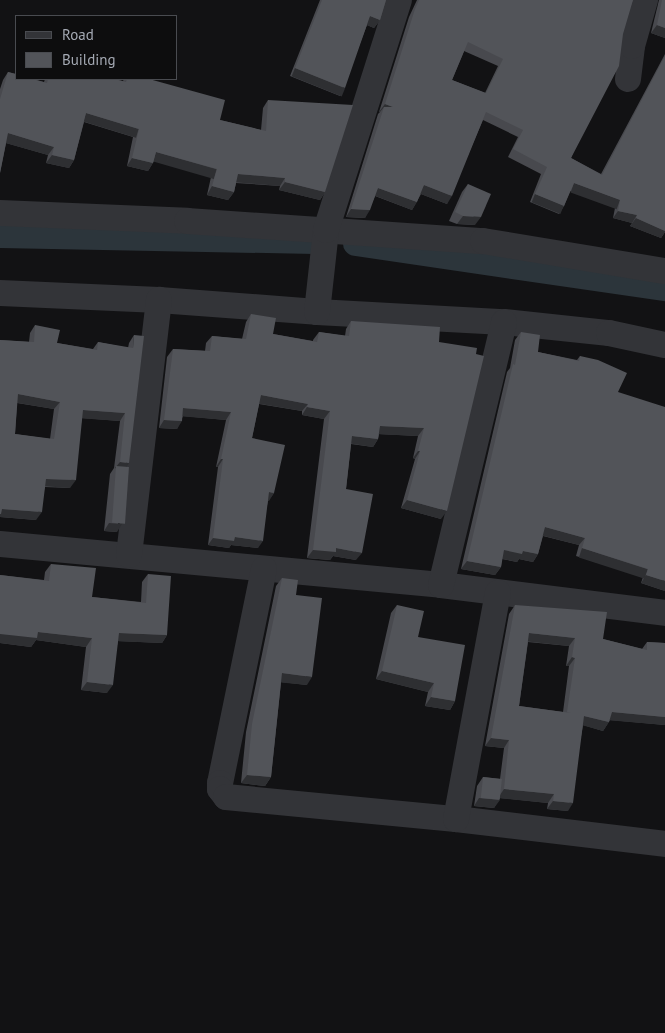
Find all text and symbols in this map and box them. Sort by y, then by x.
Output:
legend [15,15,178,80]
text: Road [62,25,94,44]
text: Building [62,50,116,69]

